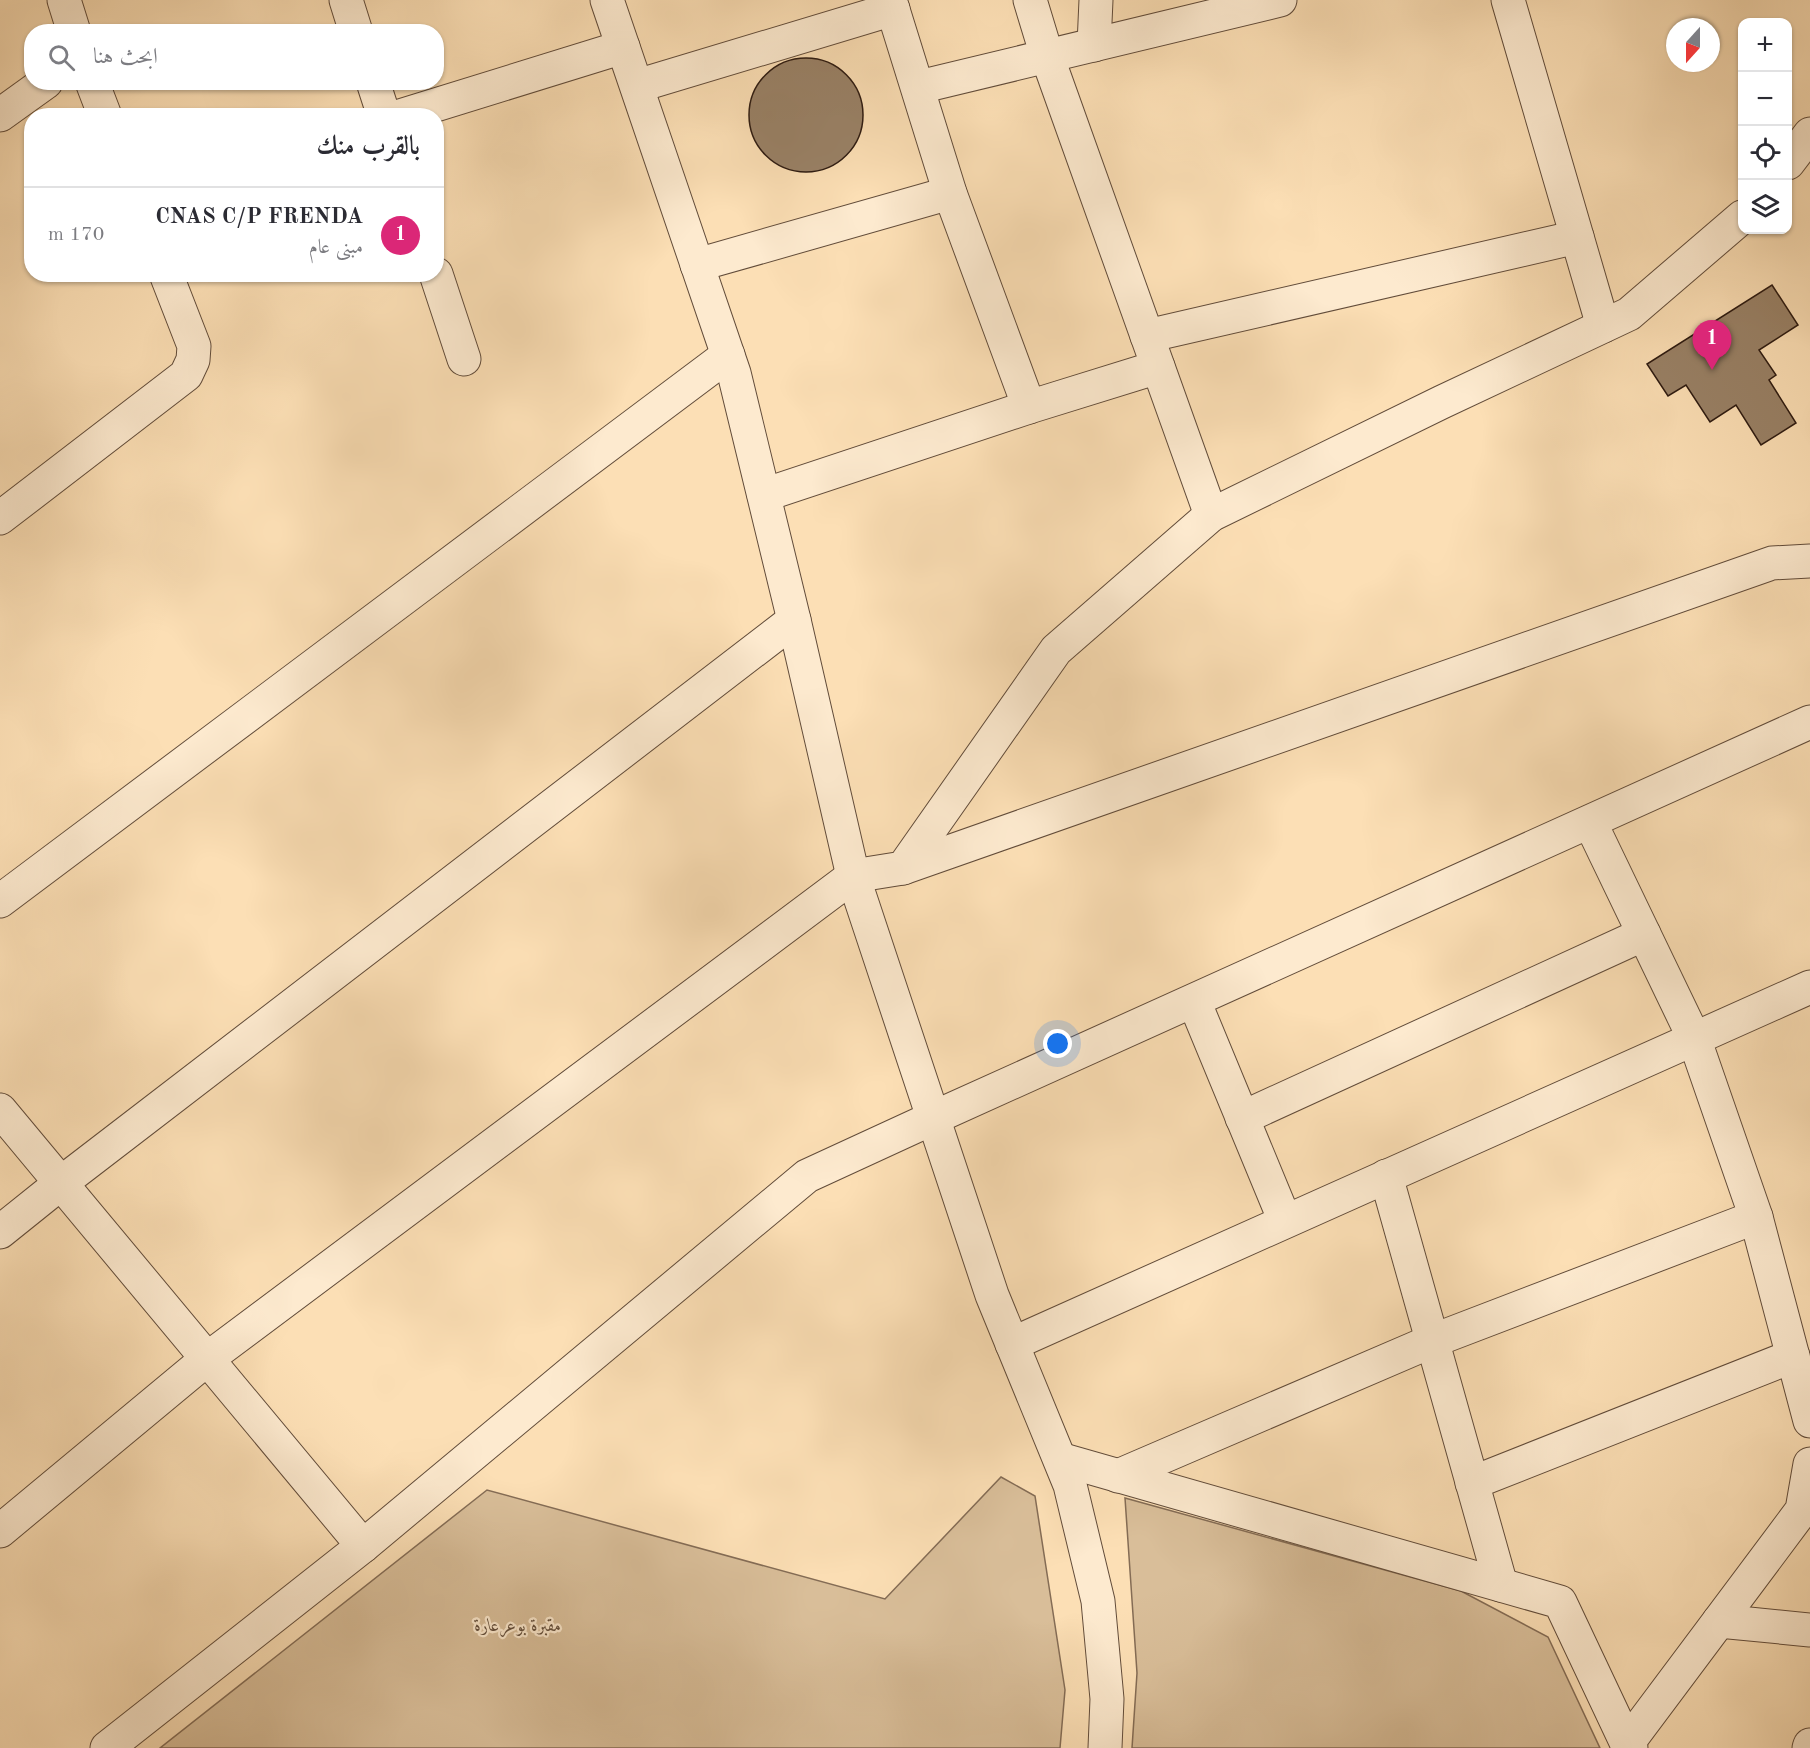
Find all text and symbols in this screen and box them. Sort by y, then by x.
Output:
north arrow [1666,18,1720,72]
map controls [1738,18,1792,234]
button: + [1738,18,1792,72]
search box [24,24,444,90]
icon: search [45,41,78,74]
text: ابحث هنا [93,46,158,68]
button: − [1738,72,1792,126]
button: locate [1738,126,1792,180]
text: بالقرب منك [317,134,420,160]
button: layers [1738,180,1792,234]
text: CNAS C/P FRENDA [155,206,363,228]
text: 170 m [48,225,104,245]
text: 1 [395,225,406,245]
text: مبنى عام [309,238,363,258]
pin: 1 [1692,320,1732,370]
your location [1043,1029,1072,1058]
park label: مقبرة بوعرعارة [473,1617,562,1638]

